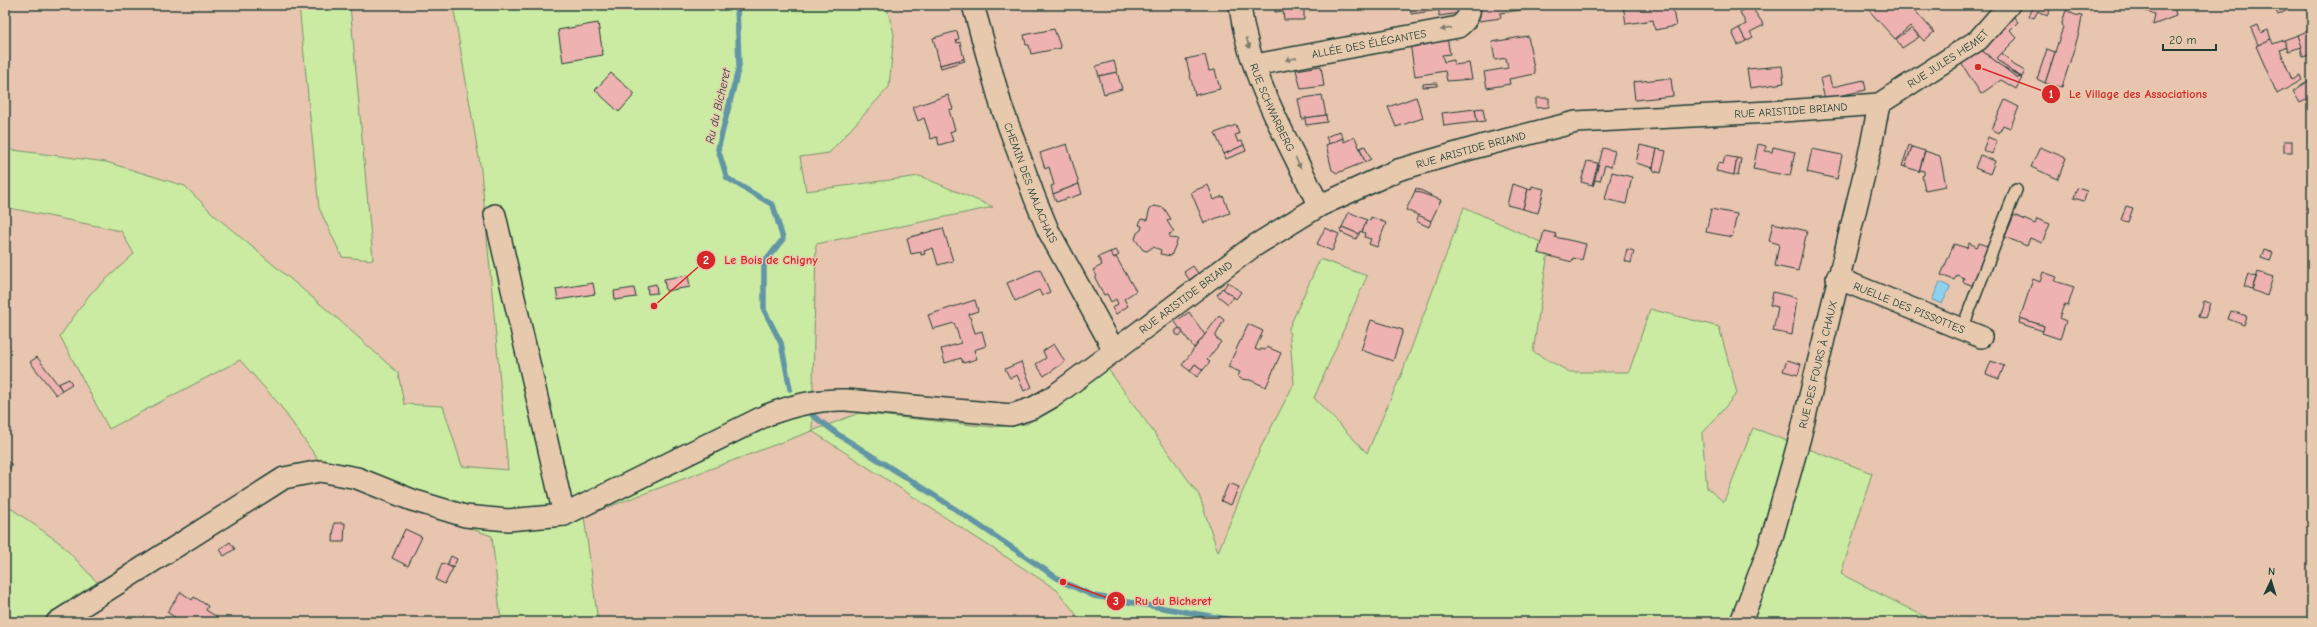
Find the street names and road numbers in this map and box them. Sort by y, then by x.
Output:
street label: ALLÉE DES ÉLÉGANTES [1311,27,1428,61]
street label: RUE JULES HEMET [1905,27,1992,91]
street label: RUE SCHWARBERG [1247,62,1297,154]
street label: RUE ARISTIDE BRIAND [1734,100,1848,121]
street label: CHEMIN DES MALACHAIS [1001,121,1060,245]
street label: RUE ARISTIDE BRIAND [1414,129,1527,172]
street label: RUE ARISTIDE BRIAND [1137,258,1235,337]
street label: RUELLE DES PISSOTTES [1851,279,1967,337]
street label: RUE DES FOURS À CHAUX [1796,299,1840,430]

